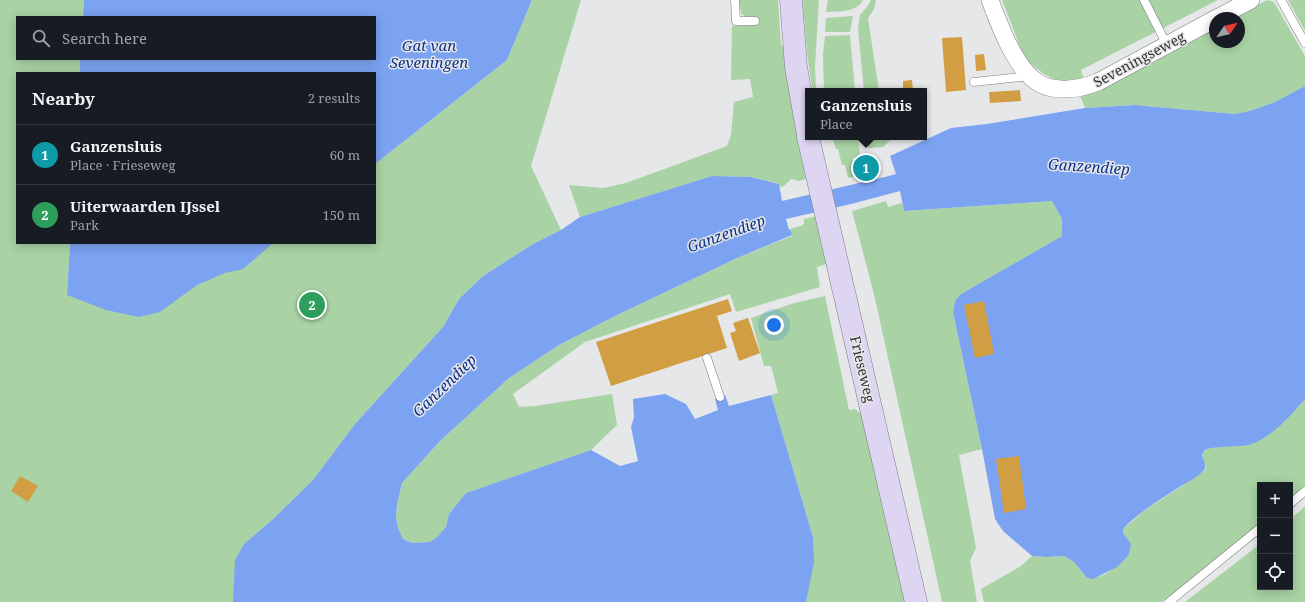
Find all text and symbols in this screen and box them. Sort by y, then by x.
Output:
north arrow [1209,12,1245,48]
search box [16,16,376,60]
icon: search [30,27,52,49]
street label: Seveningseweg [1090,27,1189,91]
text: Search here [62,28,147,48]
water label: Gat van Seveningen [390,35,468,72]
text: Nearby [32,87,95,110]
popup [805,88,927,140]
text: 2 results [308,89,360,107]
text: Ganzensluis [820,95,912,115]
text: Place [820,115,853,133]
text: Ganzensluis [70,136,162,156]
text: 1 [41,146,49,164]
text: 60 m [330,146,360,164]
pin: 1 [853,153,879,183]
water label: Ganzendiep [1048,153,1131,179]
text: Place · Frieseweg [70,156,175,174]
text: Uiterwaarden IJssel [70,196,220,216]
text: 2 [41,206,49,224]
text: 150 m [323,206,360,224]
water label: Ganzendiep [684,210,768,256]
text: Park [70,216,99,234]
pin: 2 [299,290,325,320]
your location [764,315,784,335]
street label: Frieseweg [846,334,880,405]
water label: Ganzendiep [408,349,481,421]
map controls [1257,482,1293,590]
button: + [1257,482,1293,518]
button: − [1257,518,1293,554]
button: locate [1257,554,1293,590]

